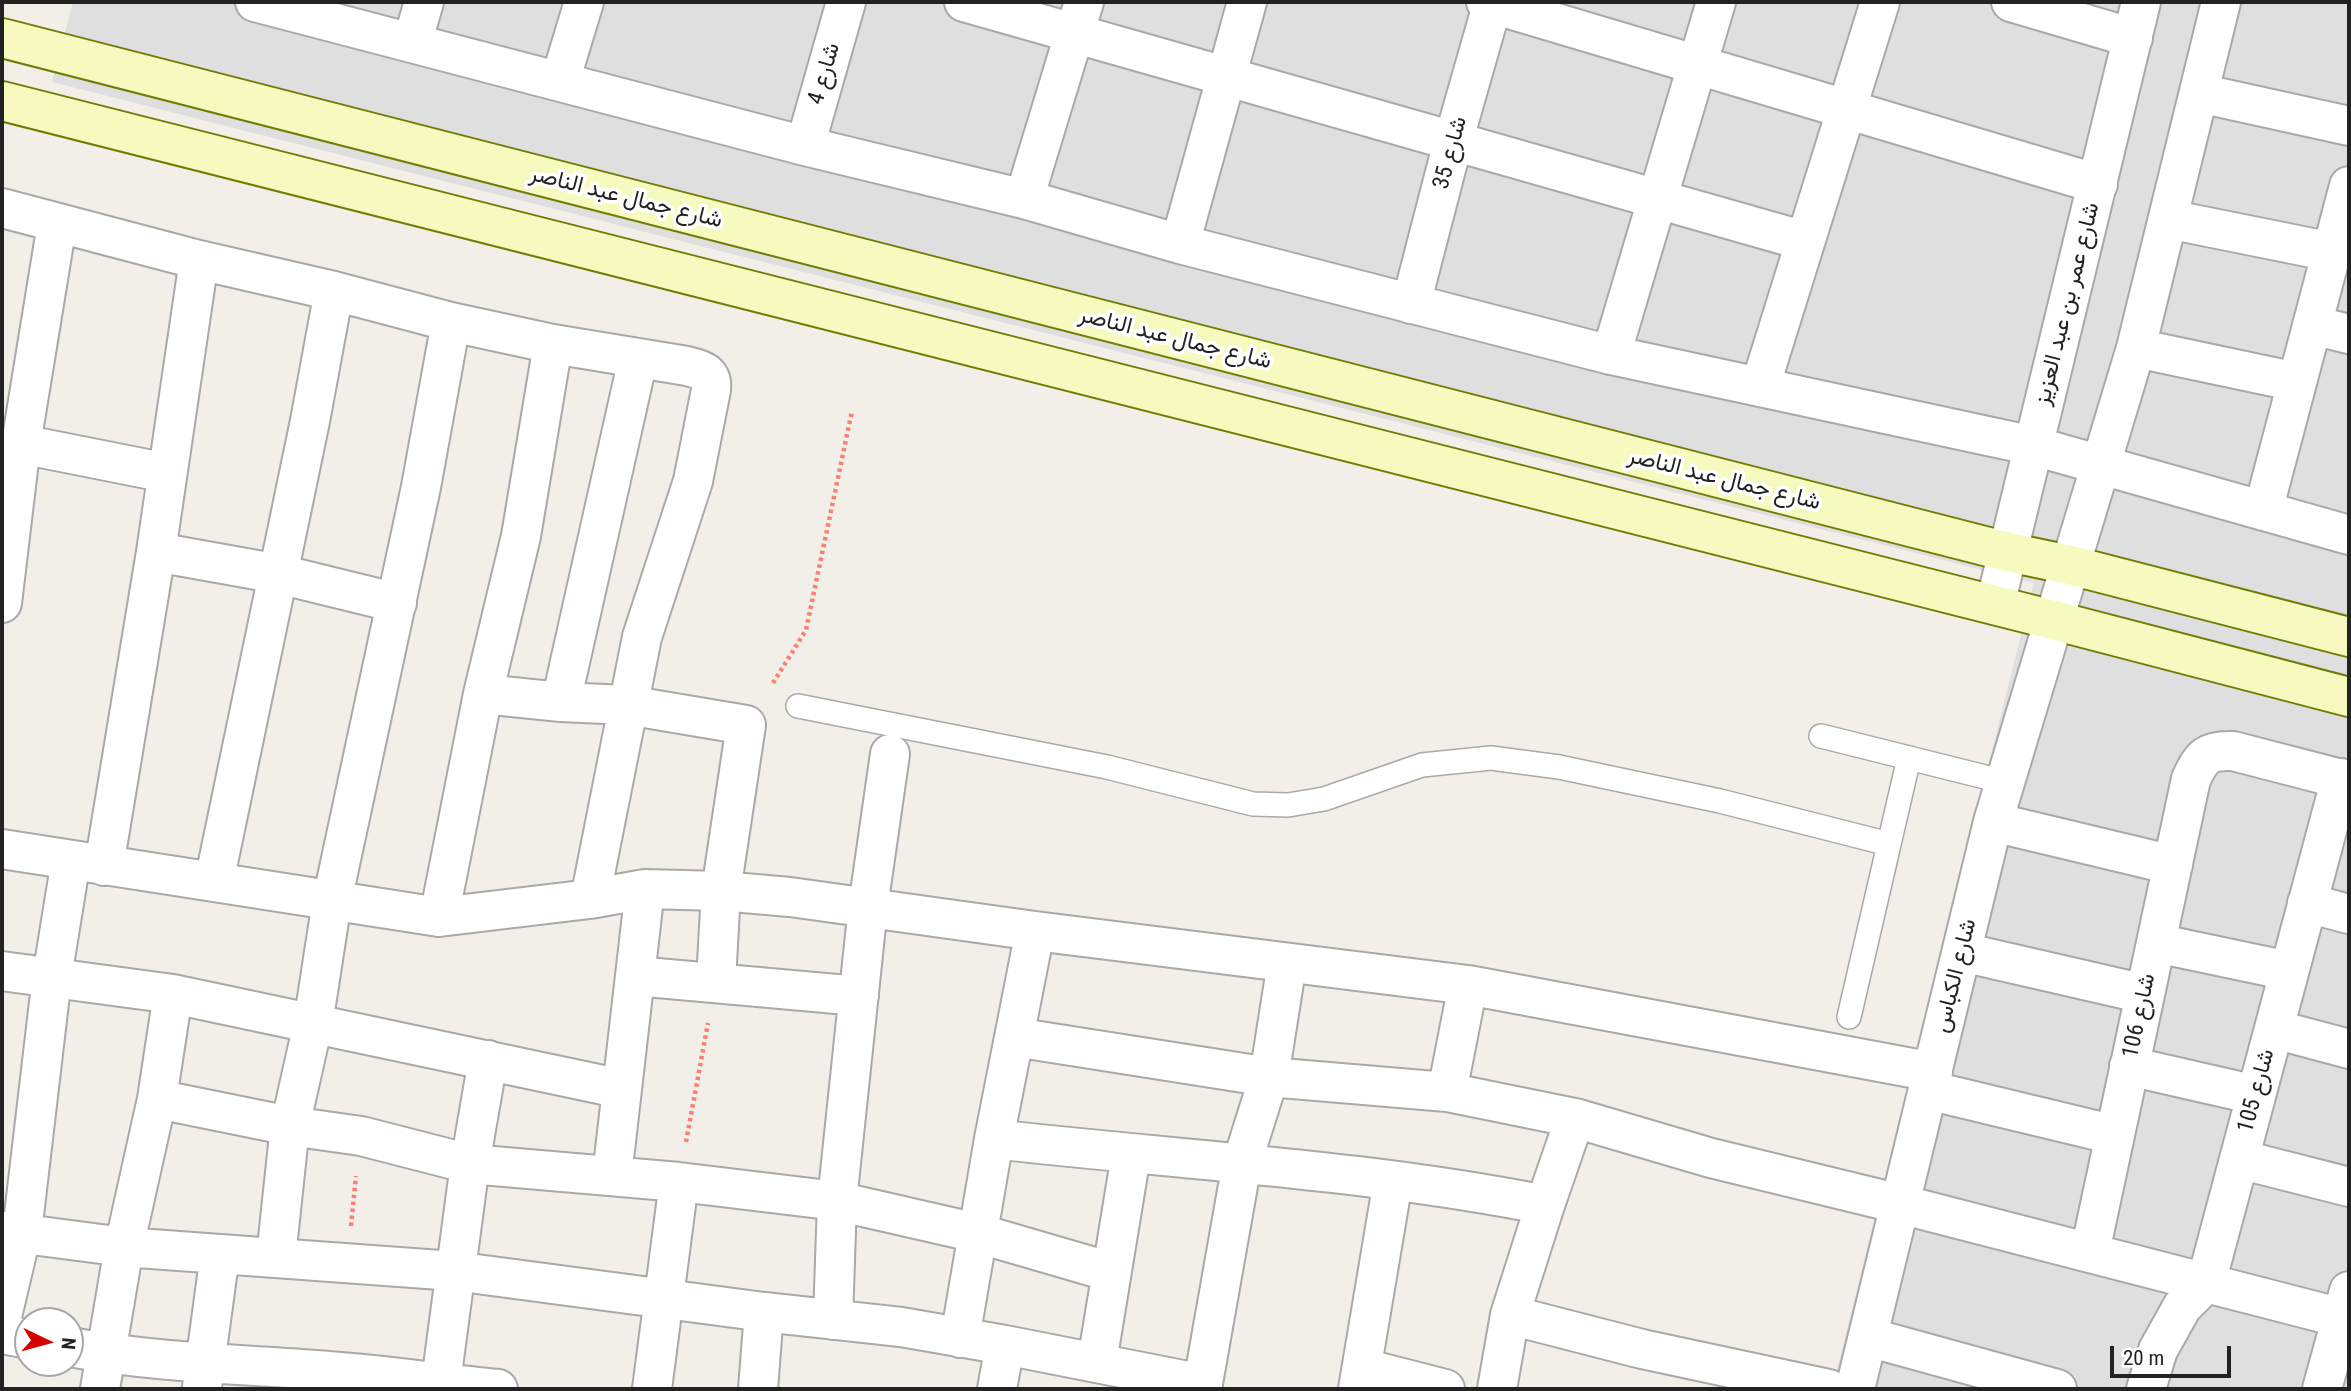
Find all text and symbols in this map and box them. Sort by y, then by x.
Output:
street label: شارع 4 [803,40,847,108]
street label: شارع 35 [1428,114,1474,192]
street label: شارع جمال عبد الناصر [527,161,725,235]
street label: شارع عمر بن عبد العزيز [2029,200,2107,408]
street label: شارع جمال عبد الناصر [1076,302,1274,376]
street label: شارع جمال عبد الناصر [1625,443,1823,517]
street label: شارع الكباس [1929,916,1983,1036]
street label: شارع 106 [2118,971,2162,1061]
street label: شارع 105 [2233,1046,2281,1136]
north arrow [14,1307,84,1377]
scale bar [2113,1332,2234,1376]
text: N [56,1337,80,1350]
text: 20 m [2123,1346,2164,1370]

